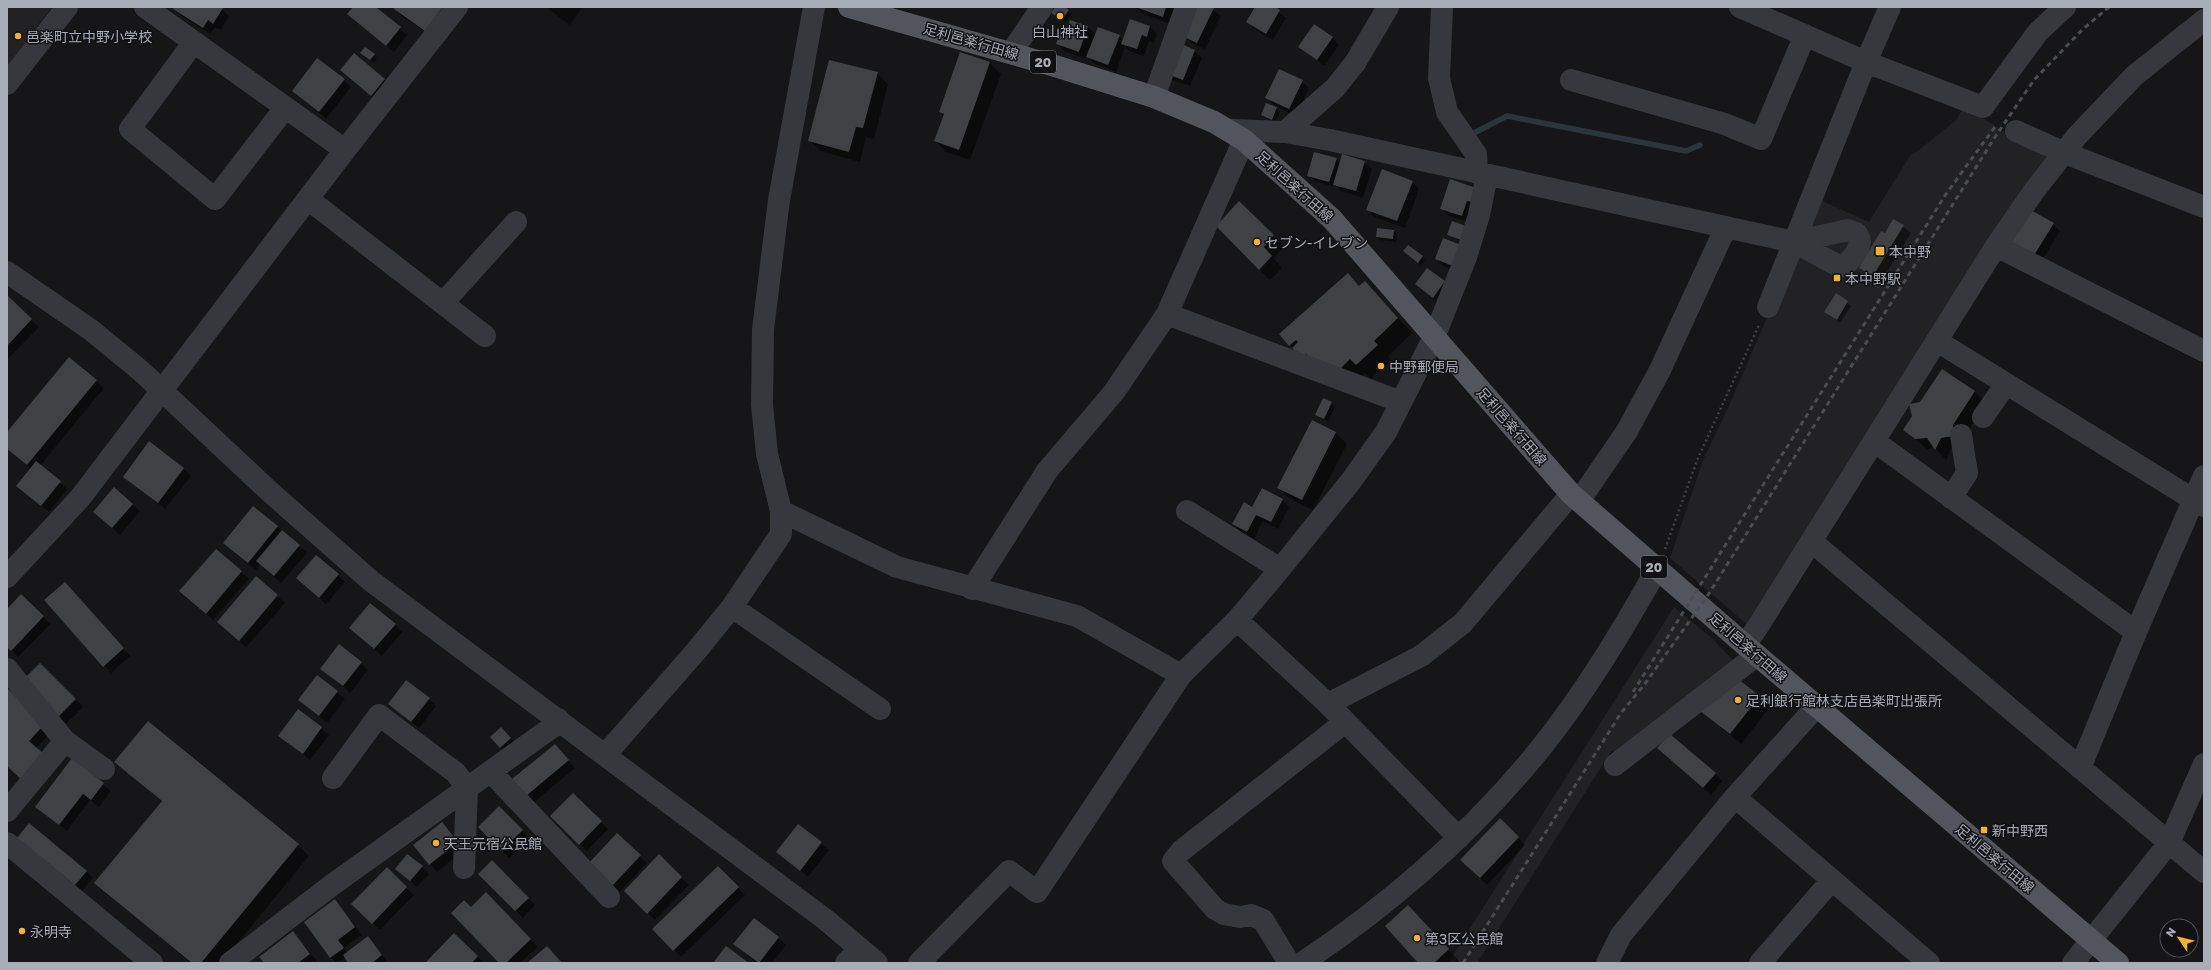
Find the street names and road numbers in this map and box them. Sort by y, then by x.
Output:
street label: 足利邑楽行田線 [922,19,1020,63]
road number: 20 [1030,51,1056,73]
street label: 足利邑楽行田線 [1253,147,1337,225]
street label: 足利邑楽行田線 [1473,383,1551,469]
road number: 20 [1641,556,1667,578]
street label: 足利邑楽行田線 [1705,608,1791,686]
street label: 足利邑楽行田線 [1952,820,2038,896]

